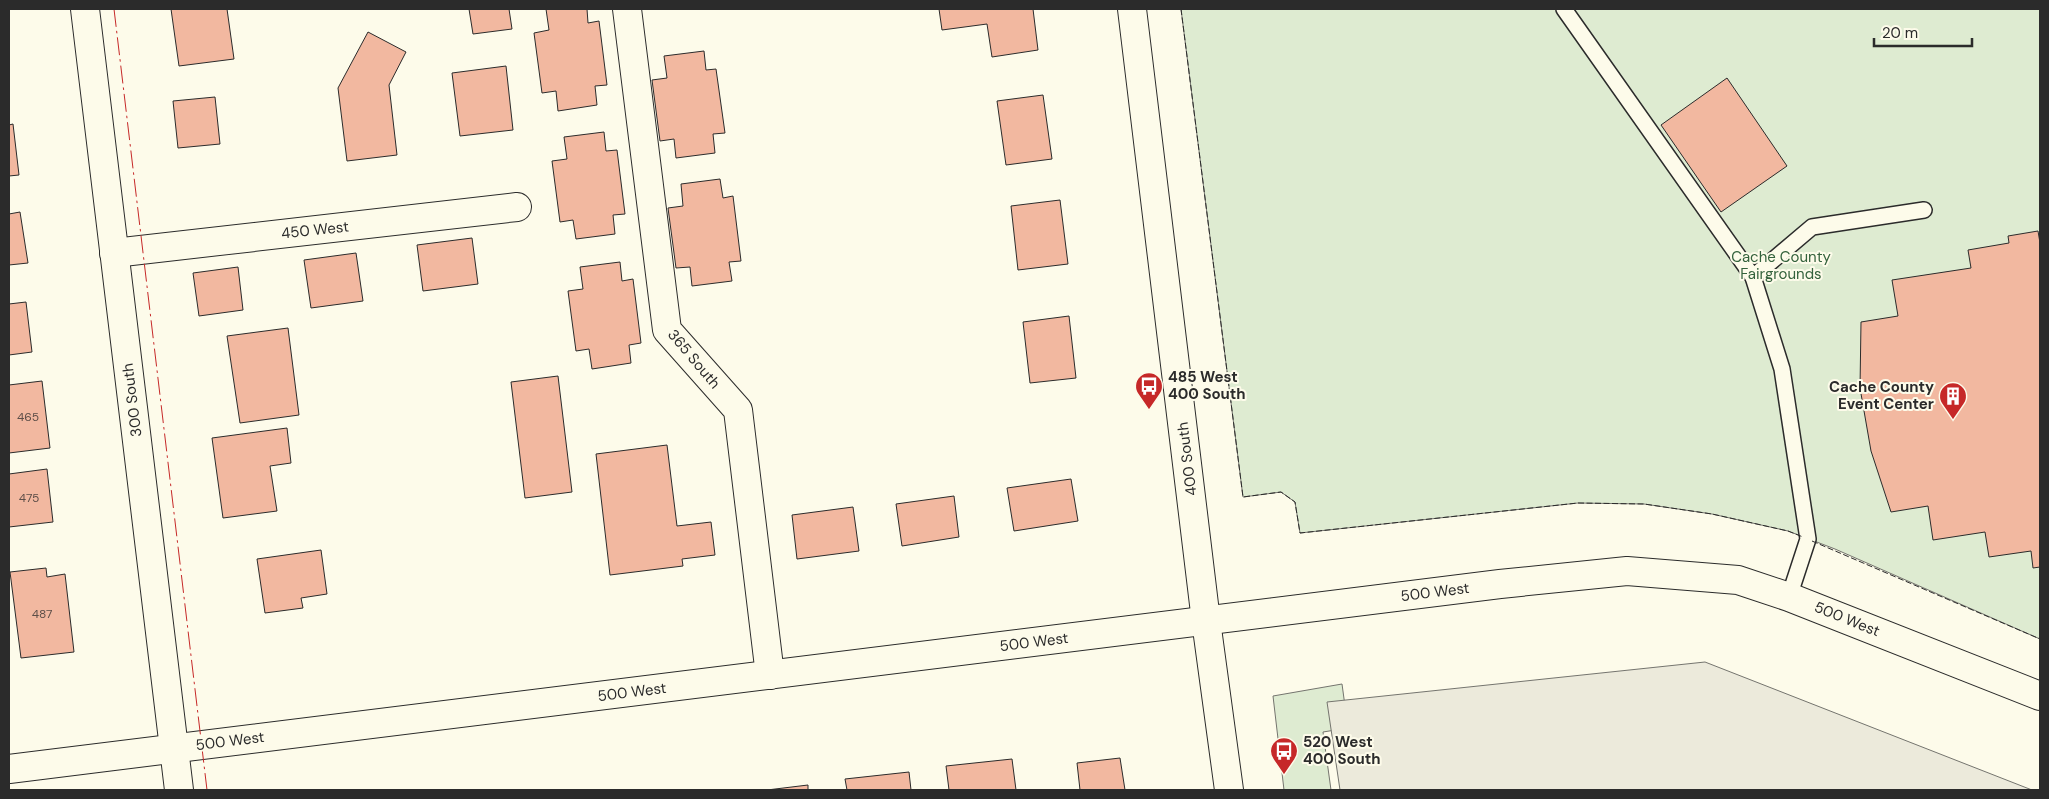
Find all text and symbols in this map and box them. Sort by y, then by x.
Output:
scale bar [1874,15,1972,47]
text: 20 m [1882,23,1918,43]
street label: 450 West [280,216,350,243]
park label: Cache County Fairgrounds [1731,247,1832,284]
street label: 365 South [663,325,725,393]
street label: 300 South [118,362,146,438]
place label: 485 West 400 South [1168,367,1246,404]
bus stop icon: 485 West 400 South [1134,371,1164,410]
place label: Cache County Event Center [1829,377,1934,414]
building icon: Cache County Event Center [1938,381,1968,420]
house number: 465 [17,409,39,425]
street label: 400 South [1173,421,1201,497]
house number: 475 [19,490,39,506]
street label: 500 West [1400,578,1471,606]
street label: 500 West [1811,597,1883,641]
house number: 487 [32,606,52,622]
street label: 500 West [999,628,1070,656]
street label: 500 West [597,678,668,706]
street label: 500 West [195,727,266,755]
place label: 520 West 400 South [1303,732,1381,769]
bus stop icon: 520 West 400 South [1269,736,1299,775]

